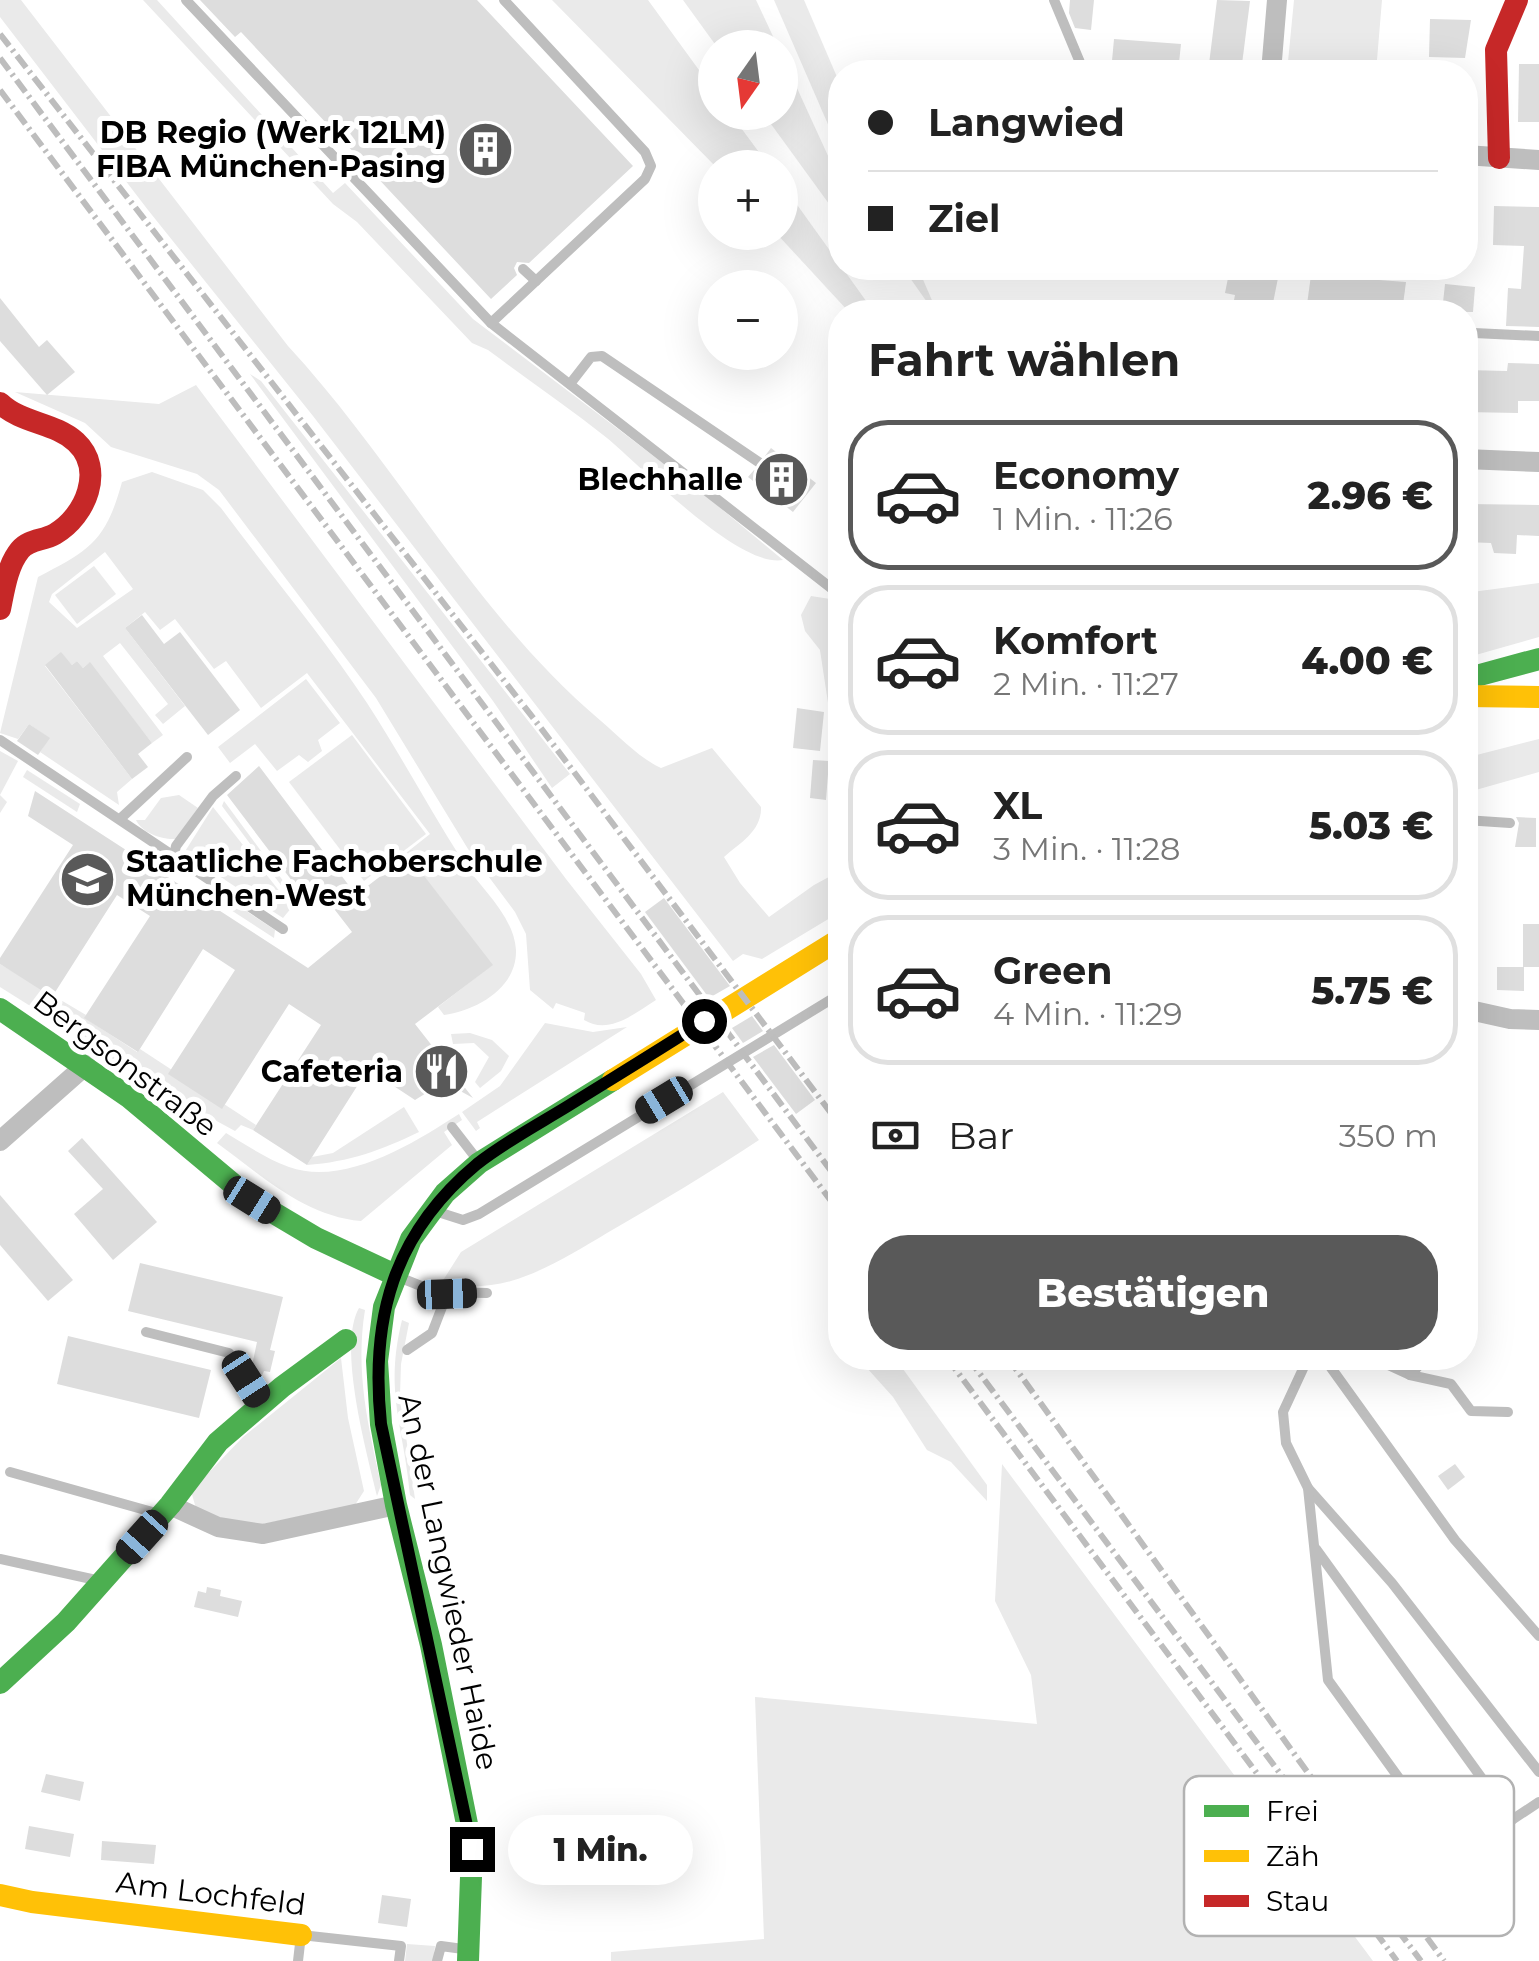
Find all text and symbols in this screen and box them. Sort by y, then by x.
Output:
north arrow [698,30,798,130]
map controls [698,30,798,370]
text: Langwied [928,99,1125,146]
place label: DB Regio (Werk 12LM) FIBA München-Pasing [96,114,446,185]
building icon: DB Regio (Werk 12LM) FIBA München-Pasing [455,120,515,180]
button: + [698,150,798,250]
text: Ziel [928,195,1000,242]
button: − [698,270,798,370]
text: Fahrt wählen [868,332,1180,387]
building icon: Blechhalle [752,450,812,510]
icon: car [873,450,963,540]
text: Economy [993,452,1179,499]
place label: Blechhalle [578,461,743,498]
text: 2.96 € [1308,472,1433,519]
text: 1 Min. · 11:26 [993,499,1173,538]
icon: car [873,615,963,705]
text: Komfort [993,617,1158,664]
text: 4.00 € [1301,637,1433,684]
text: 2 Min. · 11:27 [993,664,1179,703]
icon: car [873,780,963,870]
text: XL [993,782,1042,829]
text: 5.03 € [1309,802,1433,849]
text: 3 Min. · 11:28 [993,829,1180,868]
place label: Staatliche Fachoberschule München-West [126,843,543,914]
school or university icon: Staatliche Fachoberschule München-West [57,849,117,909]
icon: car [873,945,963,1035]
text: Green [993,947,1113,994]
text: 5.75 € [1311,967,1433,1014]
street label: Bergsonstraße [26,983,224,1145]
text: 4 Min. · 11:29 [993,994,1183,1033]
route start [682,999,727,1044]
restaurant icon: Cafeteria [412,1042,472,1102]
place label: Cafeteria [261,1053,403,1090]
car [631,1072,697,1128]
icon: cash [868,1108,923,1163]
text: Bar [948,1112,1014,1159]
text: 350 m [1339,1116,1438,1155]
car [219,1171,285,1229]
button: Bestätigen [868,1235,1438,1350]
car [416,1278,478,1310]
car [217,1346,275,1412]
street label: An der Langwieder Haide [391,1390,506,1773]
car [111,1505,173,1569]
legend [1184,1776,1514,1936]
text: Frei [1266,1794,1319,1828]
callout: 1 Min. [507,1814,692,1884]
route end [450,1827,495,1872]
text: 1 Min. [553,1830,648,1869]
text: Zäh [1266,1839,1320,1873]
street label: Am Lochfeld [114,1864,308,1923]
text: Stau [1266,1884,1329,1918]

